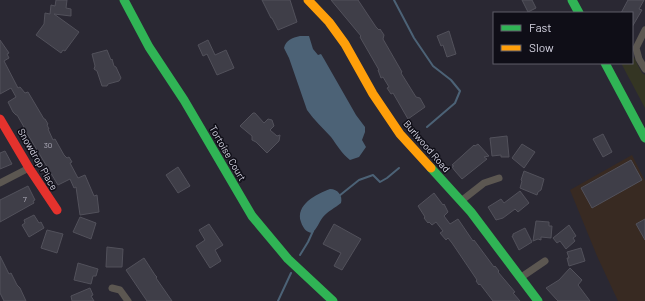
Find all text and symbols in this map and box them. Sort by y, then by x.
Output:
legend [493,12,633,64]
text: Fast [529,20,552,34]
text: Slow [529,40,554,54]
street label: Burlwood Road [401,118,453,174]
street label: Tortoise Court [207,123,249,183]
street label: Snowdrop Place [15,126,61,192]
house number: 30 [44,140,52,150]
house number: 7 [23,194,27,204]

